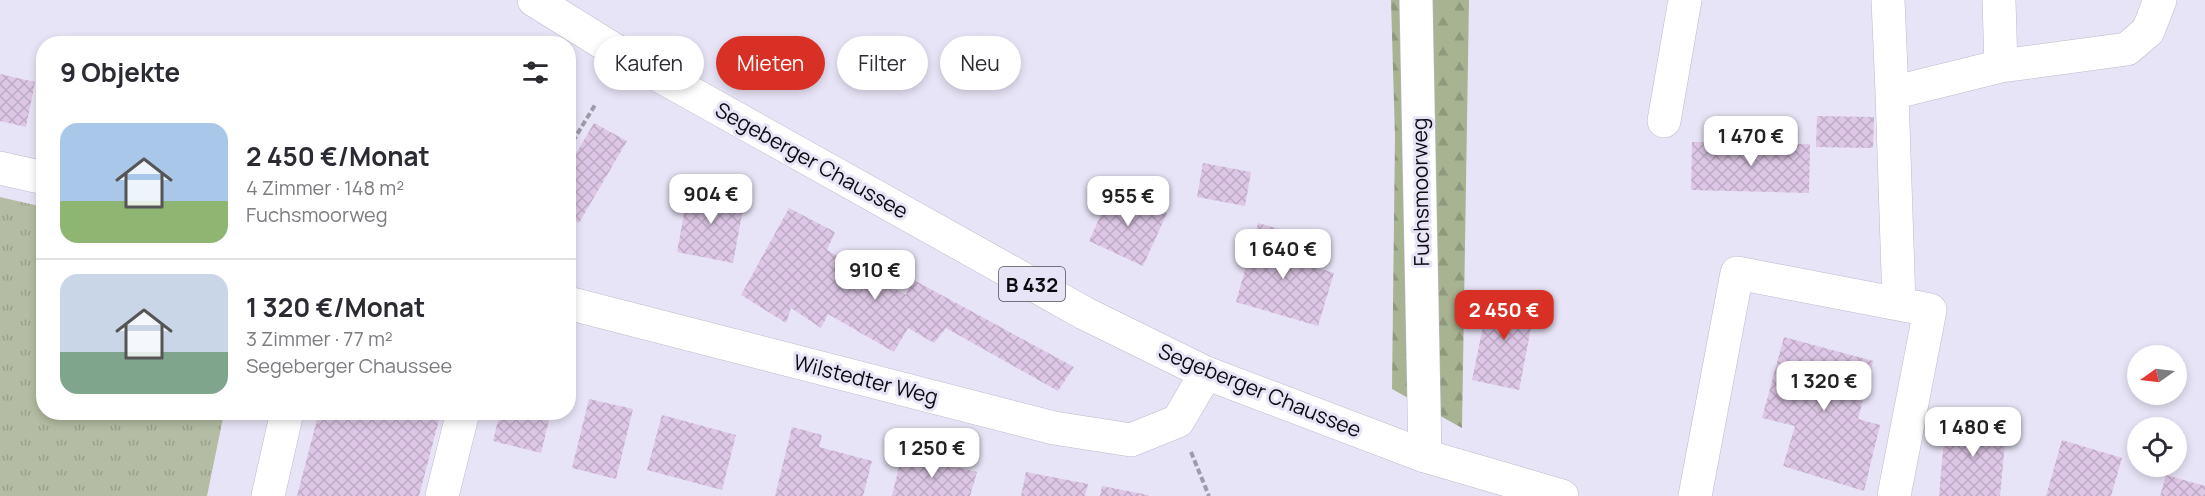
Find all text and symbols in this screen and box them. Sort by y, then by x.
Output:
chip: Kaufen [594,36,704,90]
chip: Mieten [716,36,825,90]
chip: Filter [837,36,928,90]
chip: Neu [940,36,1021,90]
text: 9 Objekte [60,54,180,90]
icon: filters [519,56,552,89]
street label: Segeberger Chaussee [711,95,913,225]
pin: 1 470 € [1696,116,1806,167]
street label: Fuchsmoorweg [1405,117,1435,267]
text: 1 470 € [1718,122,1784,149]
text: 2 450 €/Monat [246,138,430,174]
icon: home [108,147,180,219]
text: 4 Zimmer · 148 m² [246,174,404,201]
pin: 904 € [669,174,753,225]
pin: 955 € [1086,176,1170,227]
text: 904 € [683,180,739,207]
text: 955 € [1101,182,1155,209]
text: Fuchsmoorweg [246,201,388,228]
pin: 1 640 € [1228,229,1338,280]
text: 1 640 € [1249,235,1317,262]
pin: 910 € [833,250,917,301]
text: 910 € [849,256,901,283]
road number: B 432 [999,267,1065,301]
text: 1 320 €/Monat [246,289,425,325]
pin: 2 450 € [1449,290,1559,341]
text: 2 450 € [1469,296,1539,323]
icon: home [108,298,180,370]
text: 3 Zimmer · 77 m² [246,325,393,352]
street label: Segeberger Chaussee [1154,336,1366,444]
north arrow [2127,345,2187,405]
map controls [2127,345,2187,477]
street label: Wilstedter Weg [791,348,941,410]
text: Segeberger Chaussee [246,352,452,379]
pin: 1 320 € [1769,361,1879,412]
text: 1 320 € [1790,367,1858,394]
pin: 1 480 € [1918,407,2028,458]
text: 1 480 € [1939,413,2007,440]
button: locate [2127,417,2187,477]
pin: 1 250 € [877,428,987,479]
text: 1 250 € [898,434,966,461]

